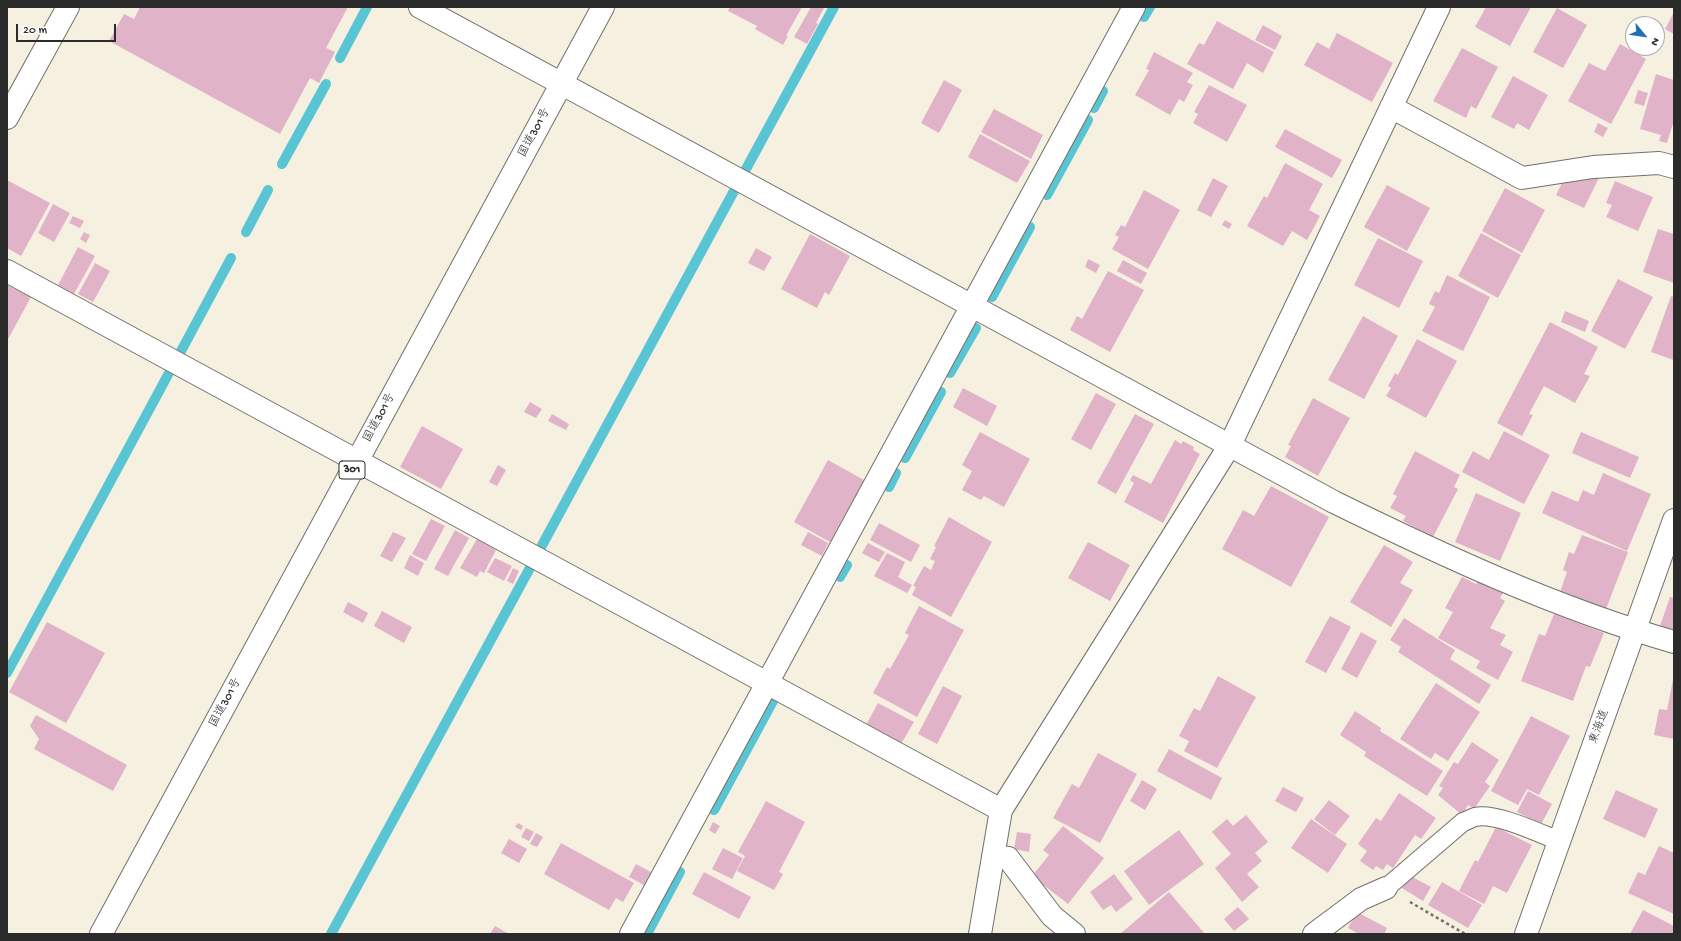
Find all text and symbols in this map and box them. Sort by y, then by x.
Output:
scale bar [18,16,118,42]
north arrow [1625,16,1665,56]
text: 20 m [23,24,47,38]
text: N [1648,35,1662,47]
street label: 国道301号 [516,106,554,160]
street label: 国道301号 [361,391,399,445]
road number: 301 [339,461,365,479]
street label: 国道301号 [207,676,245,730]
street label: 東海道 [1587,708,1613,746]

